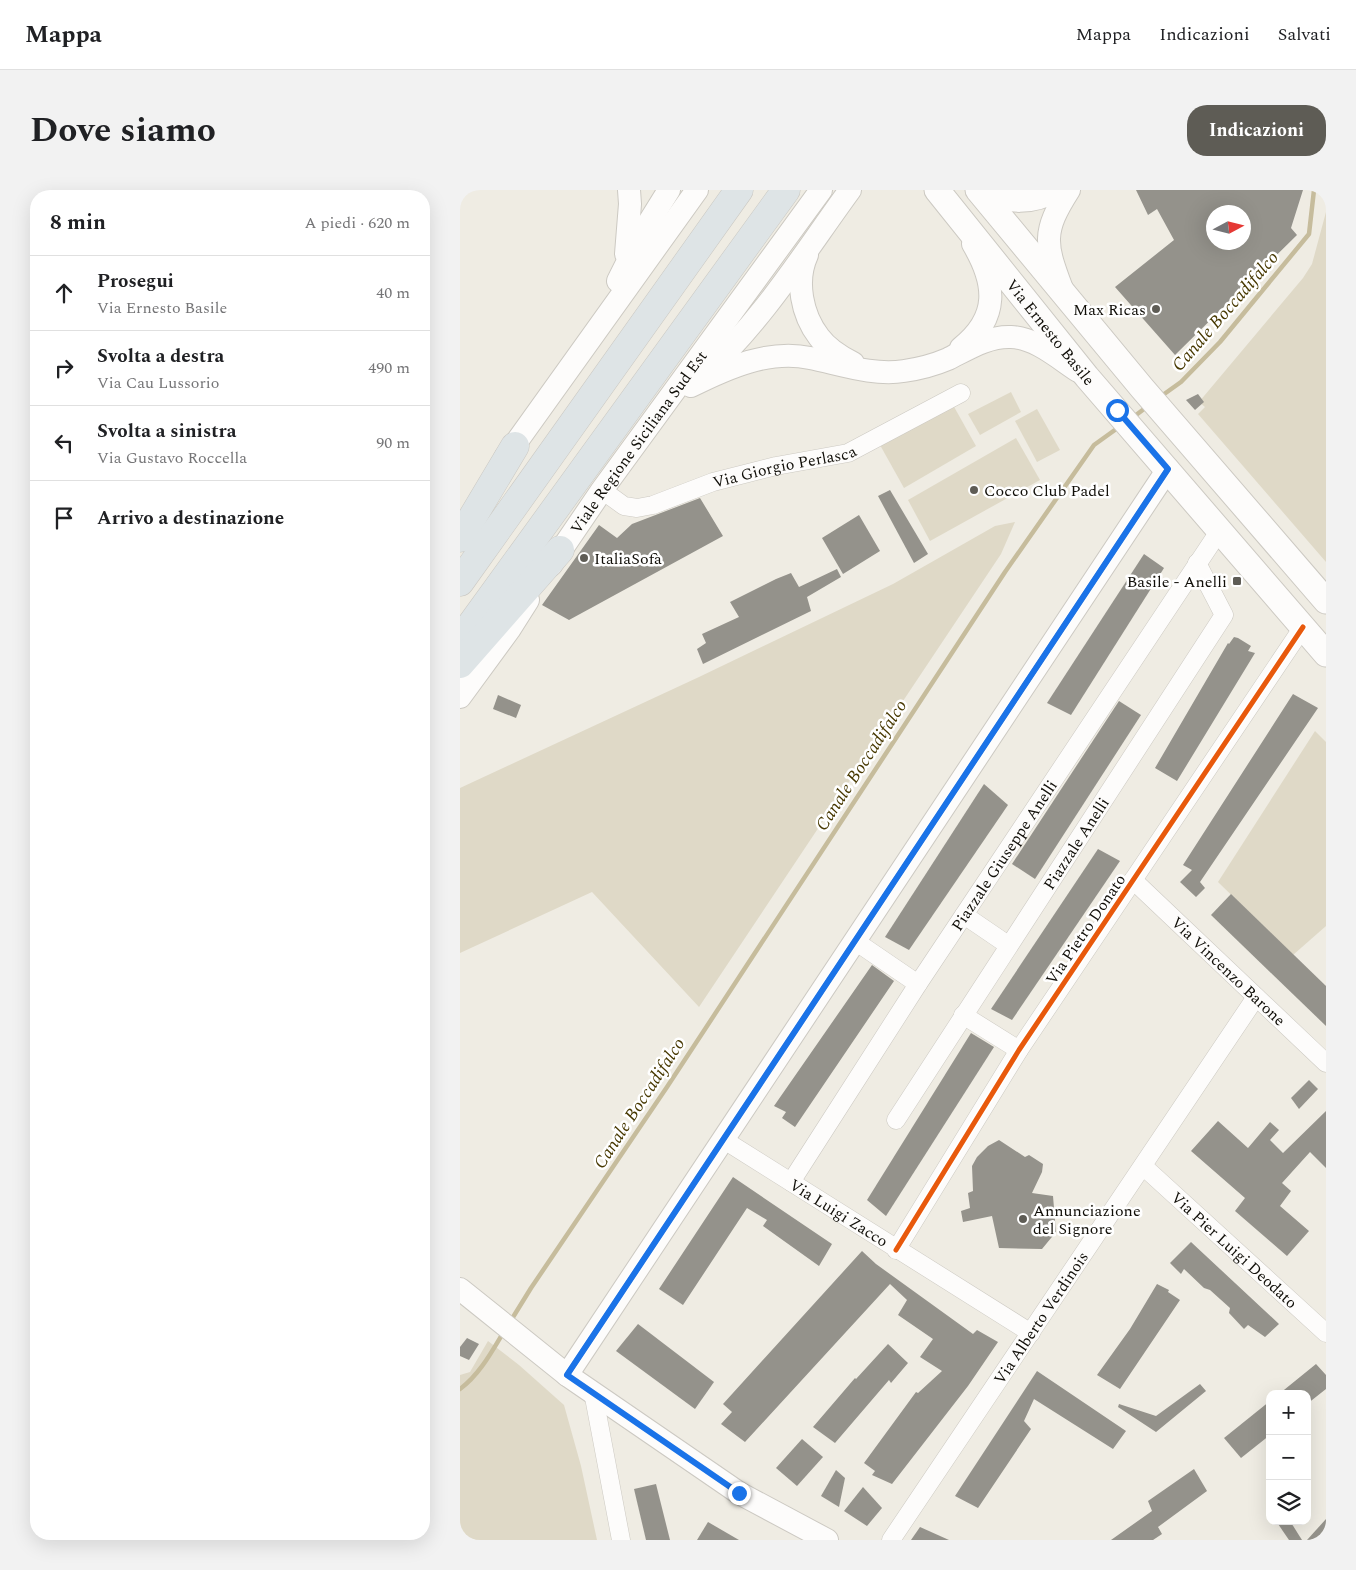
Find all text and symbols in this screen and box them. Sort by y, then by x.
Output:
text: Mappa [25,17,102,53]
text: Mappa [1076,21,1131,48]
text: Indicazioni [1159,21,1250,48]
text: Salvati [1278,21,1331,48]
text: Dove siamo [30,104,216,157]
button: Indicazioni [1187,105,1326,156]
north arrow [1206,205,1251,250]
text: 8 min [50,207,106,239]
text: A piedi · 620 m [304,211,410,235]
water label: Canale Boccadifalco [1165,245,1285,377]
text: Prosegui [97,267,174,296]
street label: Via Ernesto Basile [1000,274,1100,391]
icon: ahead [50,279,78,307]
text: 40 m [376,281,410,305]
text: Via Ernesto Basile [97,296,227,320]
place label: Max Ricas [1073,298,1146,322]
marker: Max Ricas [1150,303,1162,315]
text: Svolta a destra [97,342,224,371]
street label: Viale Regione Siciliana Sud Est [565,345,713,539]
icon: right [50,354,78,382]
text: 490 m [368,356,410,380]
text: Via Cau Lussorio [97,371,219,395]
route start [1106,399,1129,422]
text: Svolta a sinistra [97,417,237,446]
icon: left [50,429,78,457]
text: 90 m [376,431,410,455]
street label: Via Giorgio Perlasca [710,439,861,495]
text: Via Gustavo Roccella [97,446,247,470]
place label: Cocco Club Padel [984,479,1110,503]
marker: Cocco Club Padel [968,484,980,496]
icon: arrive [50,504,78,532]
text: Arrivo a destinazione [97,504,284,533]
place label: ItaliaSofà [594,547,662,571]
marker: ItaliaSofà [578,552,590,564]
place label: Basile - Anelli [1127,570,1227,594]
marker: Basile - Anelli [1231,575,1243,587]
water label: Canale Boccadifalco [809,694,914,836]
street label: Piazzale Giuseppe Anelli [946,775,1064,936]
street label: Piazzale Anelli [1038,793,1116,895]
street label: Via Pietro Donato [1040,869,1132,990]
street label: Via Vincenzo Barone [1165,911,1291,1032]
water label: Canale Boccadifalco [587,1032,692,1174]
street label: Via Luigi Zacco [784,1173,893,1253]
street label: Via Pier Luigi Deodato [1165,1186,1303,1314]
place label: Annunciazione del Signore [1033,1199,1141,1241]
marker: Annunciazione del Signore [1017,1213,1029,1225]
street label: Via Alberto Verdinois [988,1247,1095,1389]
map controls [1266,1390,1311,1525]
button: + [1266,1390,1311,1435]
button: − [1266,1435,1311,1480]
button: layers [1266,1480,1311,1525]
route end [728,1482,751,1505]

